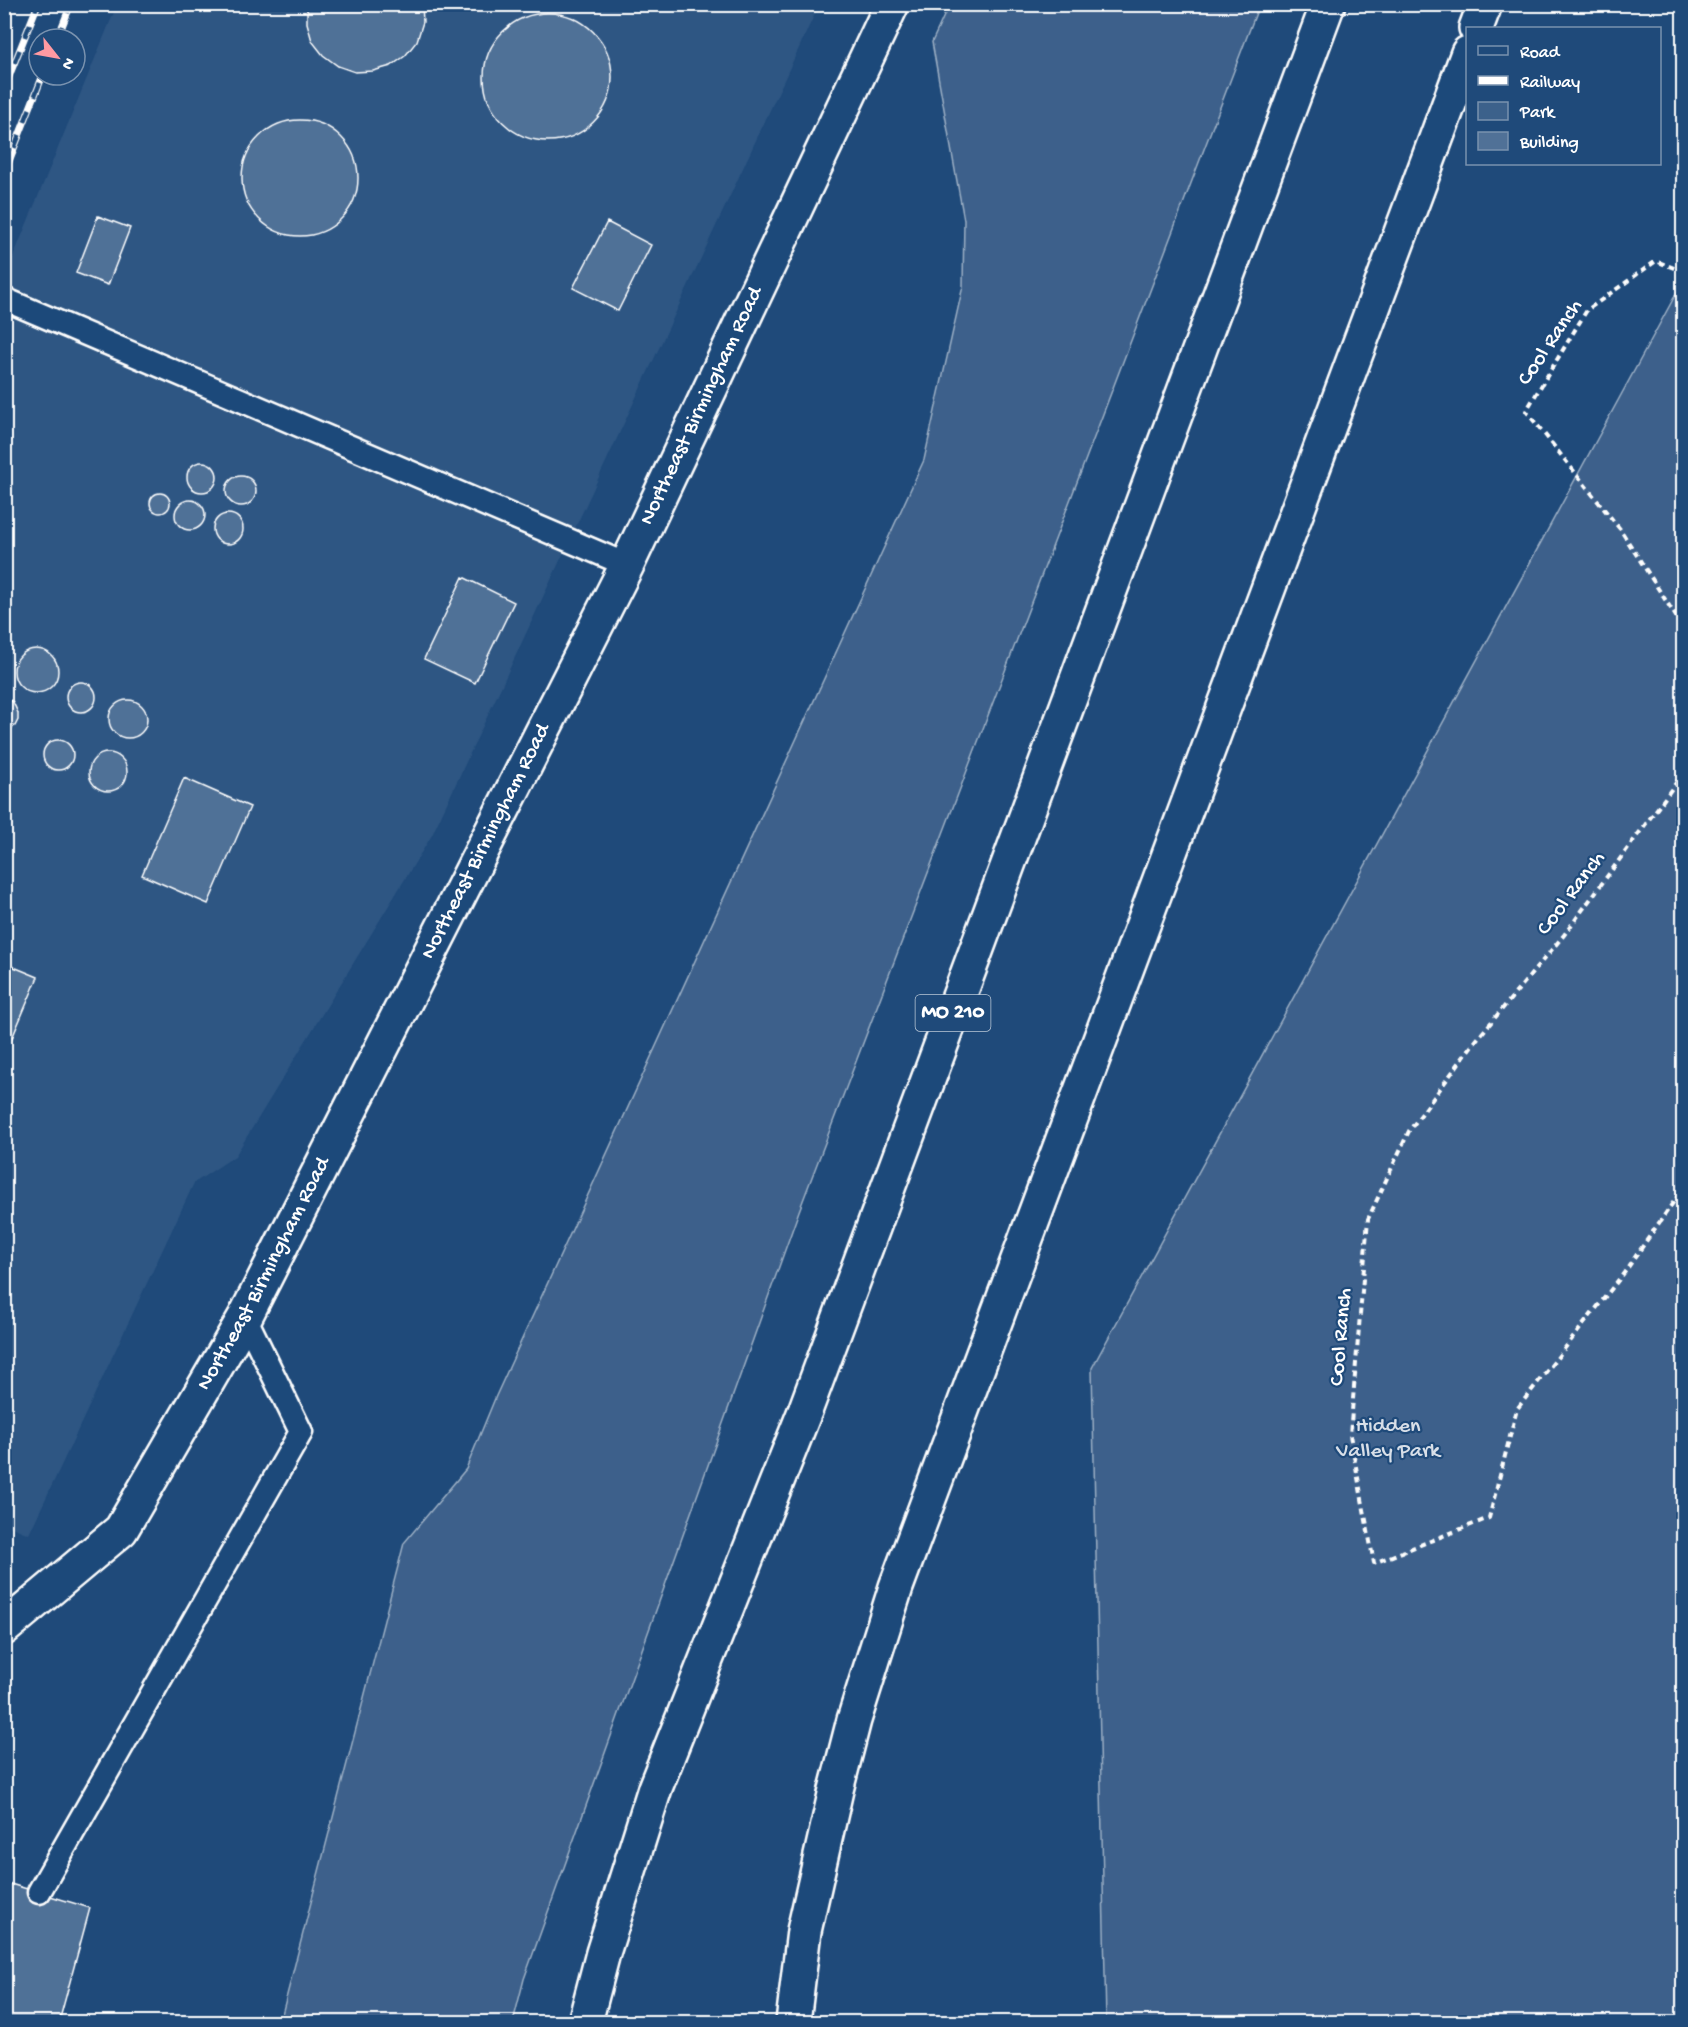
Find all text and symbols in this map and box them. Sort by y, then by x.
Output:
north arrow [27,27,87,87]
legend [1466,27,1661,165]
text: Road [1520,43,1561,64]
text: N [56,54,78,73]
text: Railway [1520,73,1580,94]
text: Park [1519,103,1556,124]
text: Building [1519,133,1579,154]
street label: Northeast Birmingham Road [635,281,770,530]
street label: Cool Ranch [1513,295,1589,391]
street label: Northeast Birmingham Road [416,718,558,964]
street label: Cool Ranch [1532,847,1612,941]
road number: MO 210 [916,995,990,1031]
street label: Northeast Birmingham Road [192,1151,338,1396]
street label: Cool Ranch [1325,1287,1359,1387]
park label: Hidden Valley Park [1335,1414,1442,1465]

